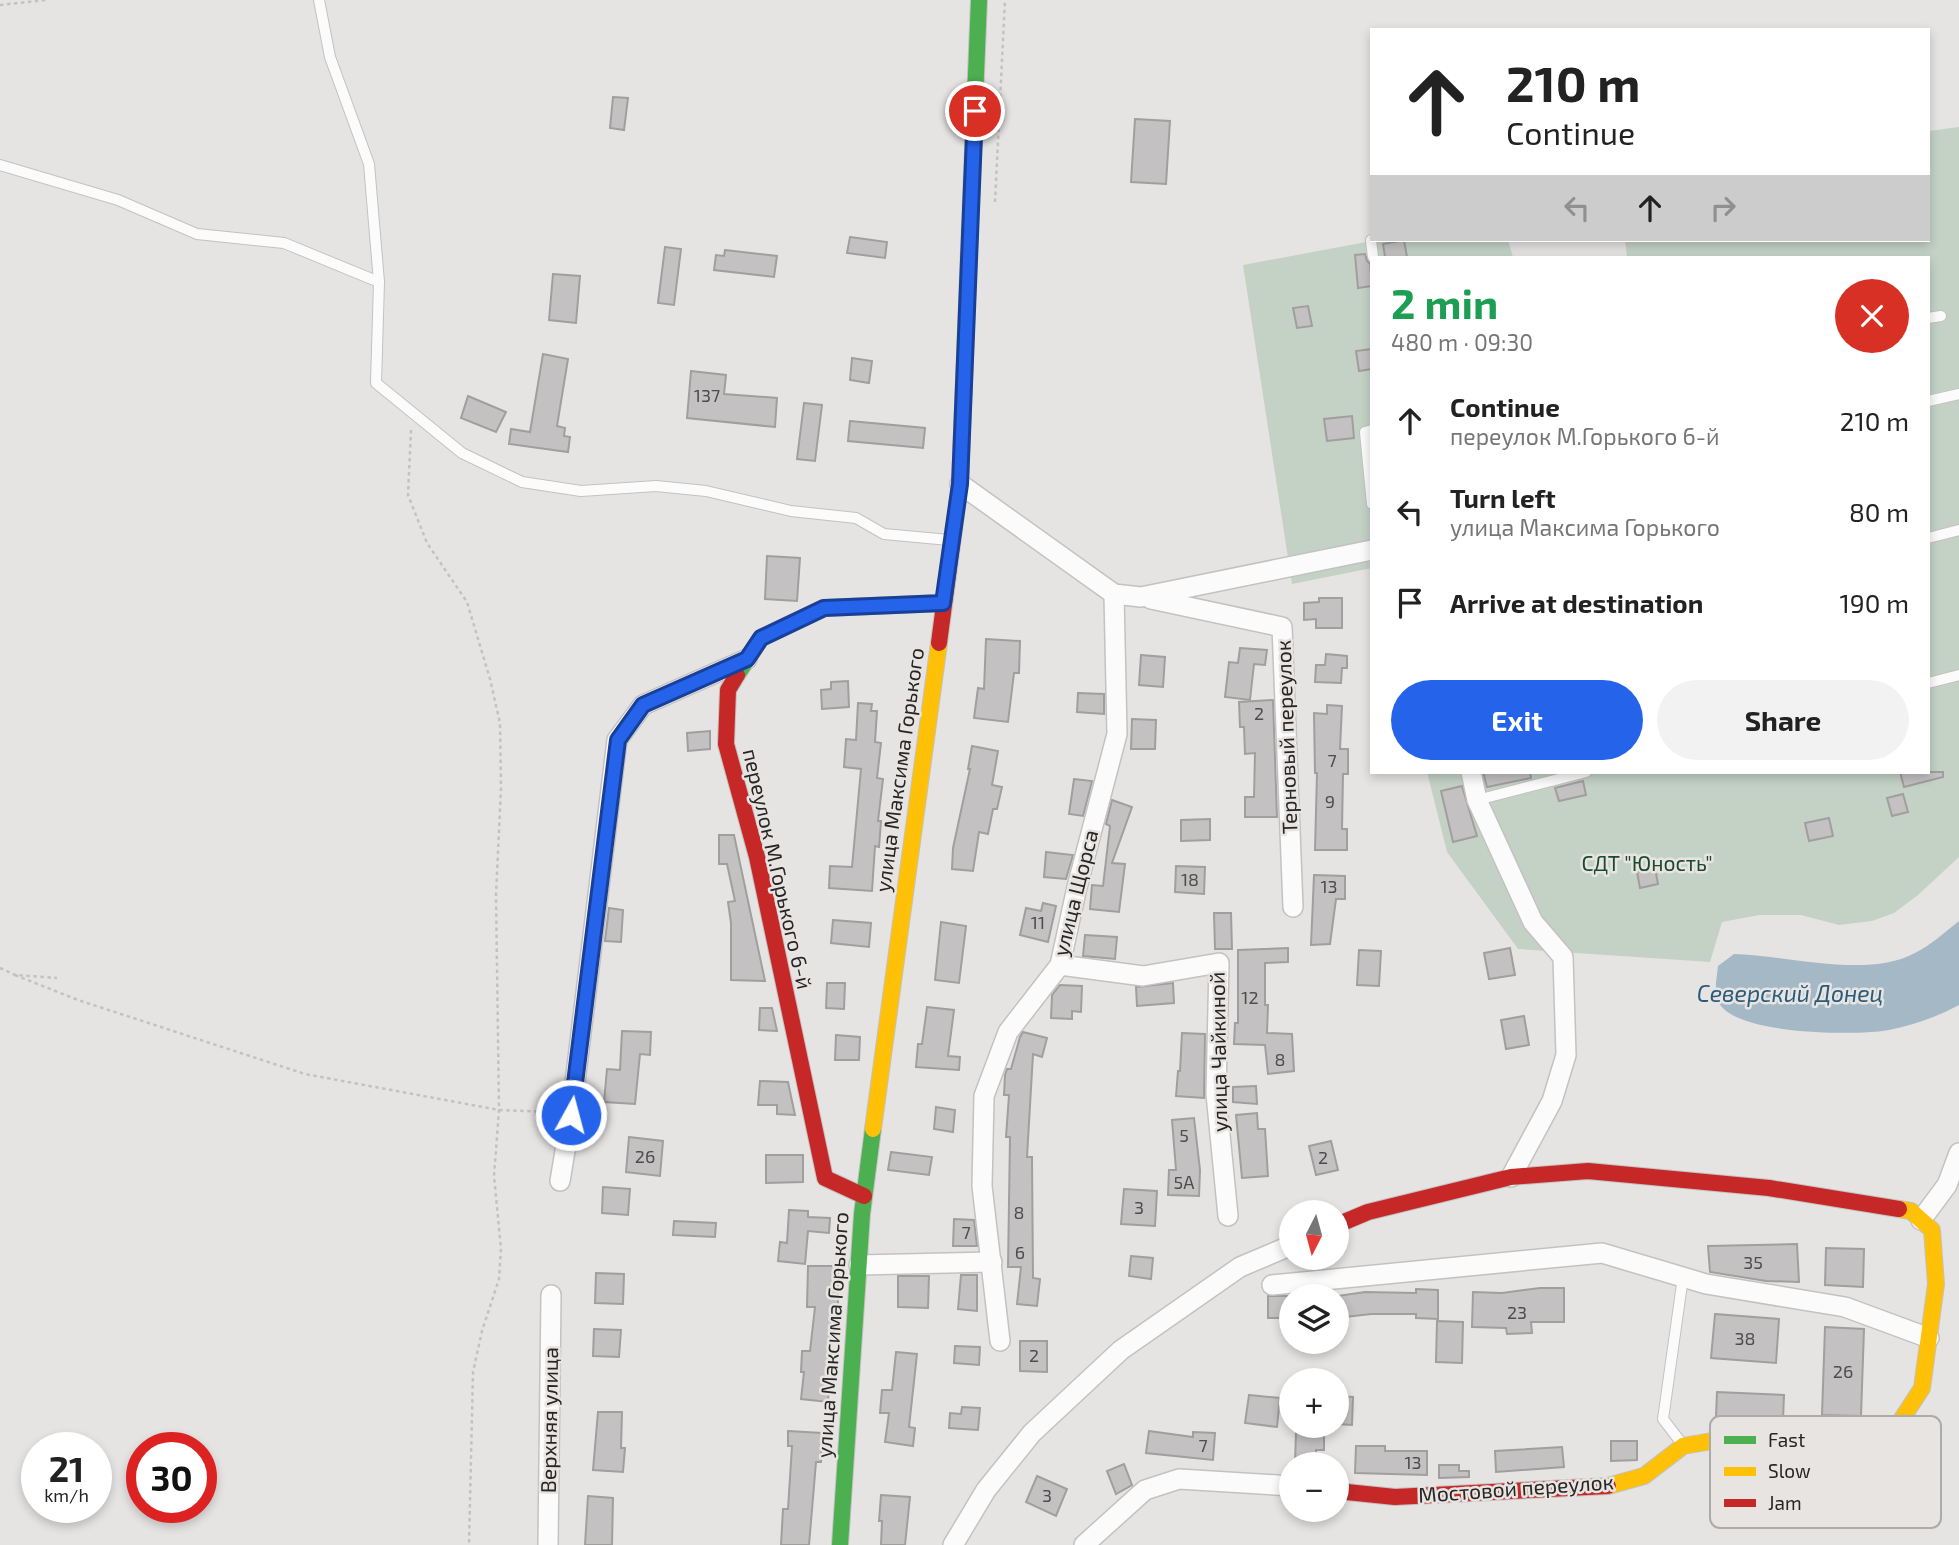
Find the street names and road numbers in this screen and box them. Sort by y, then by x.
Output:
street label: Терновый переулок [1270,640,1302,834]
street label: улица Максима Горького [869,646,929,894]
street label: переулок М.Горького 6-й [738,746,818,992]
street label: улица Щорса [1047,827,1103,959]
street label: улица Чайкиной [1204,972,1232,1132]
street label: улица Максима Горького [810,1211,854,1459]
street label: Верхняя улица [535,1347,563,1493]
street label: Мостовой переулок [1417,1468,1615,1508]

